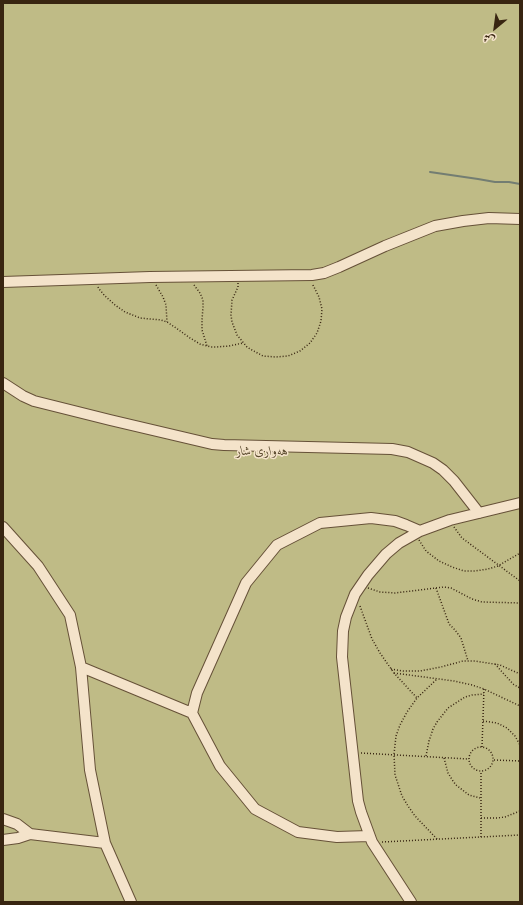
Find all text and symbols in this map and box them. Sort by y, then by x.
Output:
north arrow [475,8,515,48]
text: ش [481,31,497,47]
park label: هەواری شار [236,444,288,460]

